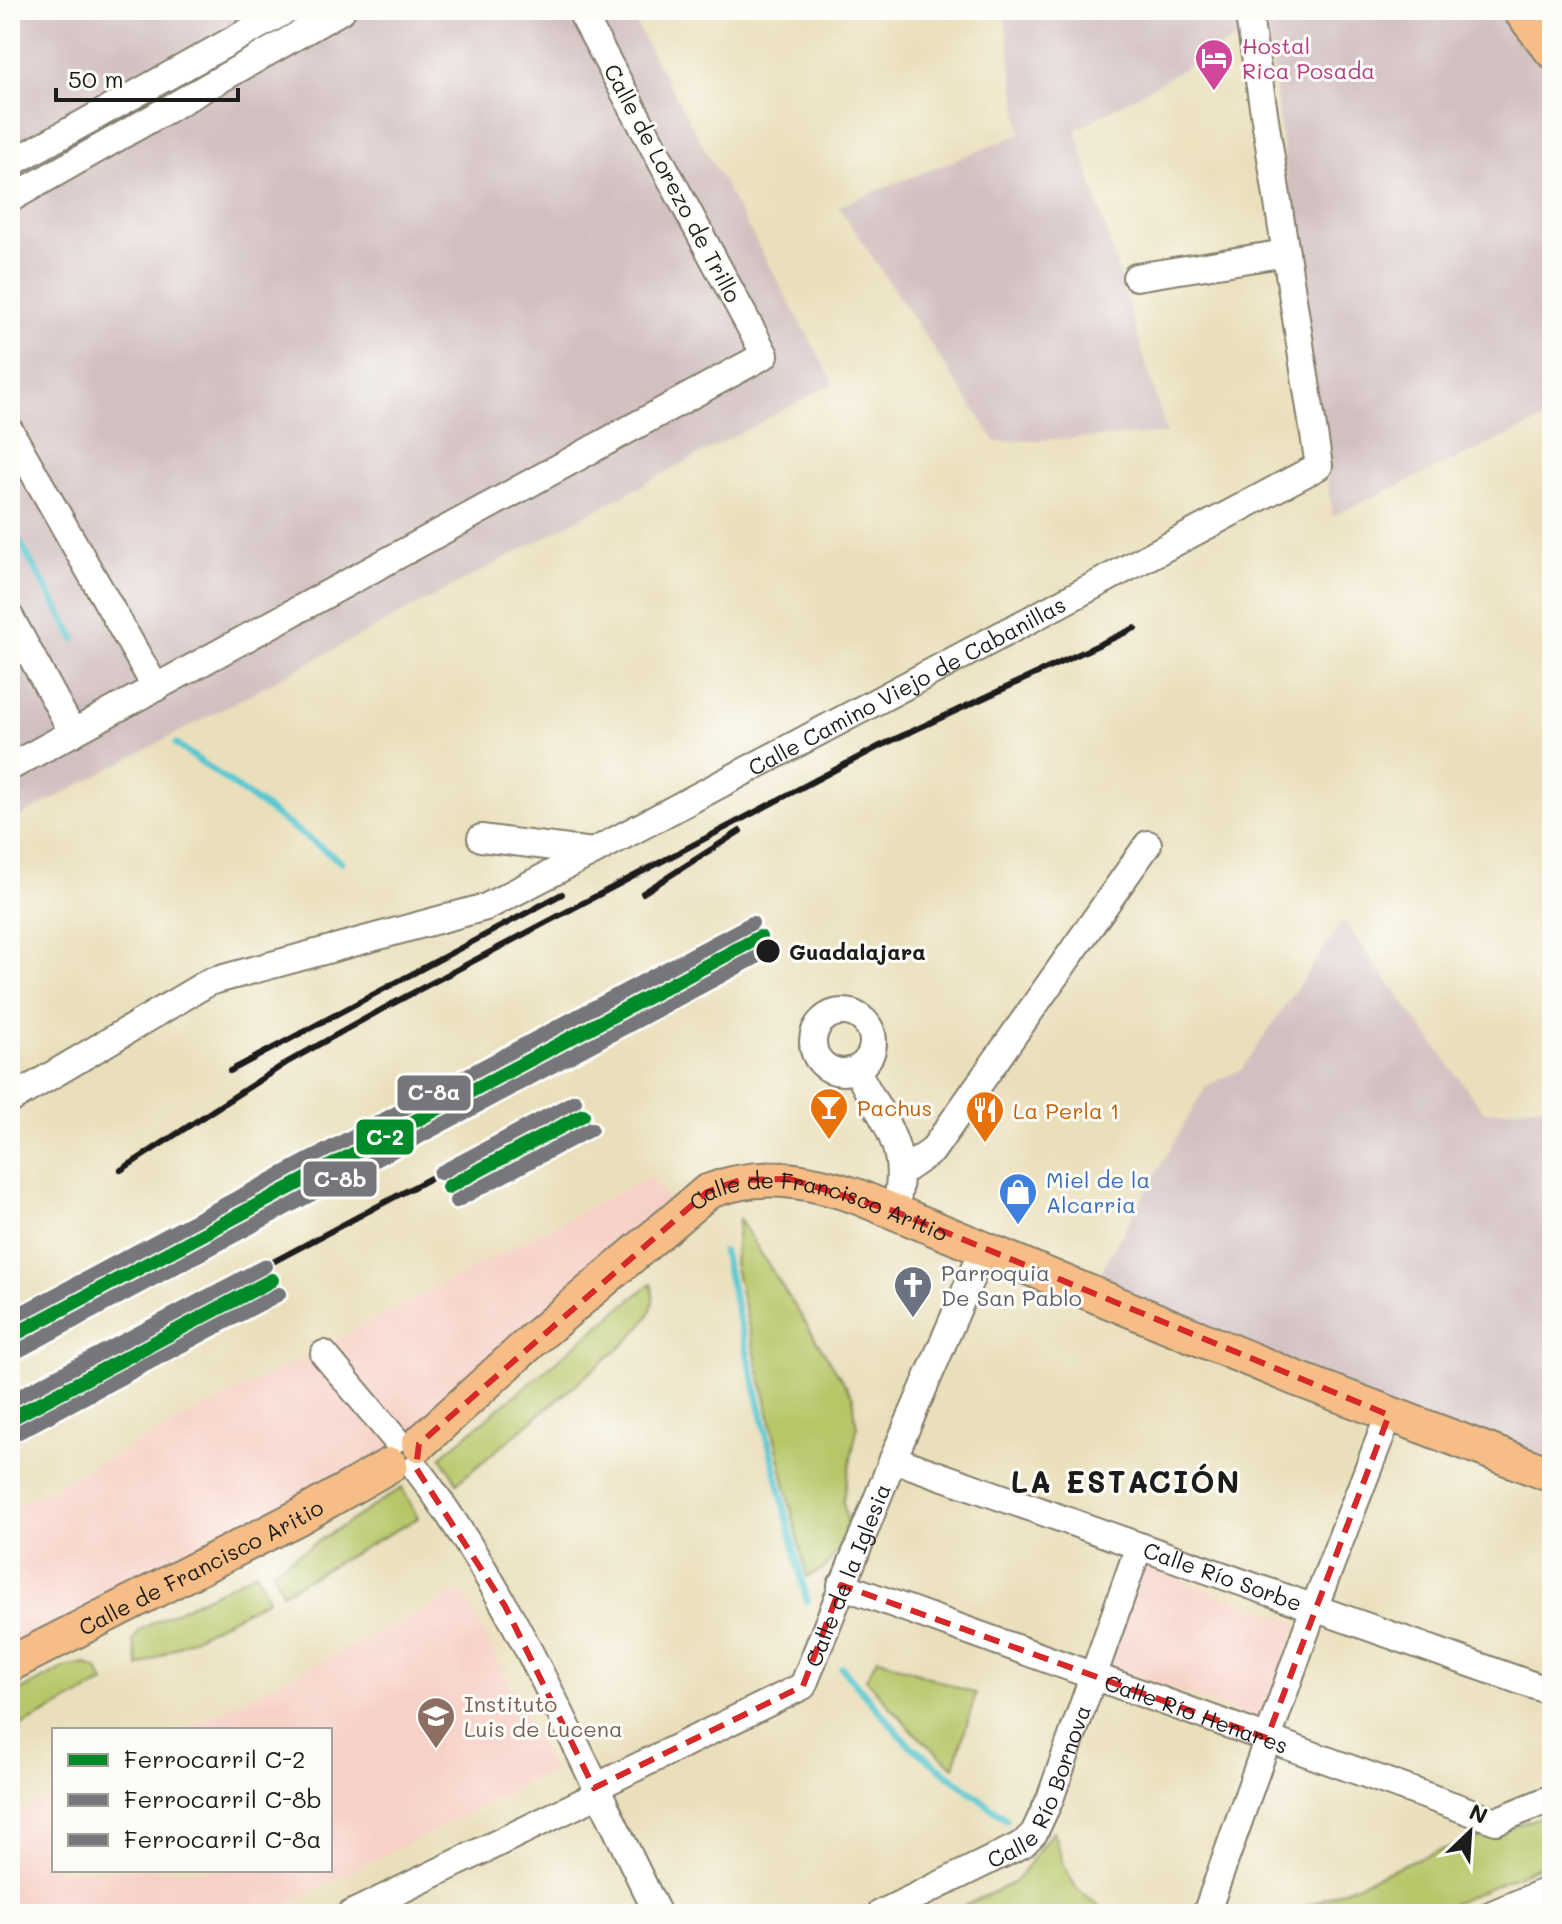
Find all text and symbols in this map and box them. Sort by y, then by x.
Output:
place label: Hostal Rica Posada [1242,31,1375,85]
hotel icon: Hostal Rica Posada [1193,37,1235,92]
scale bar [56,52,238,102]
street label: Calle de Lorezo de Trillo [598,59,748,307]
text: 50 m [68,63,124,94]
street label: Calle Camino Viejo de Cabanillas [743,589,1070,782]
marker: Guadalajara [754,937,782,965]
place label: Guadalajara [789,937,926,966]
line badge: C-8a [396,1074,472,1112]
text: C-8a [408,1077,460,1106]
bar icon: Pachus [808,1086,850,1141]
restaurant icon: La Perla 1 [964,1089,1006,1144]
place label: Pachus [857,1093,932,1122]
place label: La Perla 1 [1013,1096,1120,1125]
line badge: C-2 [355,1118,415,1156]
text: C-2 [366,1122,404,1151]
line badge: C-8b [302,1160,378,1198]
text: C-8b [313,1164,367,1193]
street label: Calle de Francisco Aritio [682,1165,952,1247]
place label: Miel de la Alcarria [1046,1165,1150,1219]
shop icon: Miel de la Alcarria [997,1171,1039,1226]
place label: Parroquia De San Pablo [941,1258,1082,1312]
church icon: Parroquia De San Pablo [892,1264,934,1319]
district label: LA ESTACIÓN [1011,1461,1241,1501]
street label: Calle de la Iglesia [798,1479,896,1671]
street label: Calle de Francisco Aritio [73,1492,328,1641]
street label: Calle Río Sorbe [1140,1534,1306,1617]
street label: Calle Río Henares [1101,1667,1292,1759]
place label: Instituto Luis de Lucena [464,1689,623,1743]
school or university icon: Instituto Luis de Lucena [415,1695,457,1750]
street label: Calle Río Bornova [982,1701,1097,1874]
legend [52,1728,332,1872]
text: Ferrocarril C-2 [124,1743,305,1774]
text: Ferrocarril C-8b [124,1783,322,1814]
north arrow [1430,1792,1510,1872]
text: N [1465,1797,1492,1830]
text: Ferrocarril C-8a [124,1823,322,1854]

